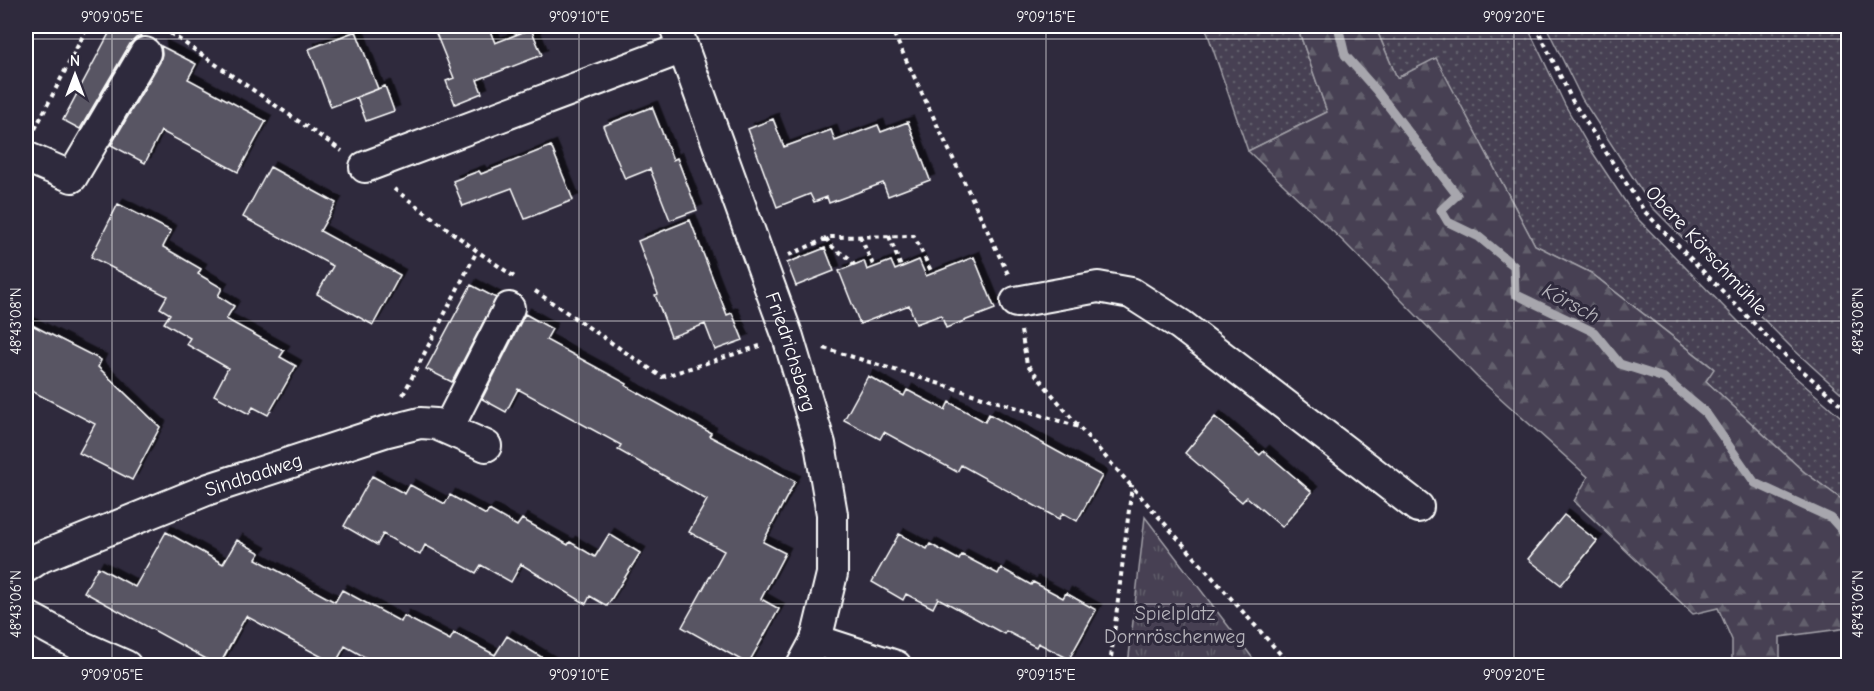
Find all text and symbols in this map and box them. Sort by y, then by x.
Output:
text: 9°09'05"E [81,8,143,26]
text: 9°09'10"E [549,8,609,26]
text: 9°09'15"E [1017,8,1075,26]
text: 9°09'20"E [1483,8,1545,26]
north arrow [45,45,105,105]
text: N [70,52,80,70]
street label: Obere Körschmühle [1641,181,1772,320]
water label: Körsch [1538,278,1604,328]
text: 48°43'08"N [7,287,25,355]
text: 48°43'08"N [1849,287,1867,355]
street label: Friedrichsberg [761,289,821,415]
street label: Sindbadweg [202,448,305,502]
text: 48°43'06"N [7,570,25,638]
text: 48°43'06"N [1849,570,1867,638]
park label: Spielplatz Dornröschenweg [1104,602,1246,648]
text: 9°09'05"E [81,666,143,684]
text: 9°09'10"E [549,666,609,684]
text: 9°09'15"E [1017,666,1075,684]
text: 9°09'20"E [1483,666,1545,684]

